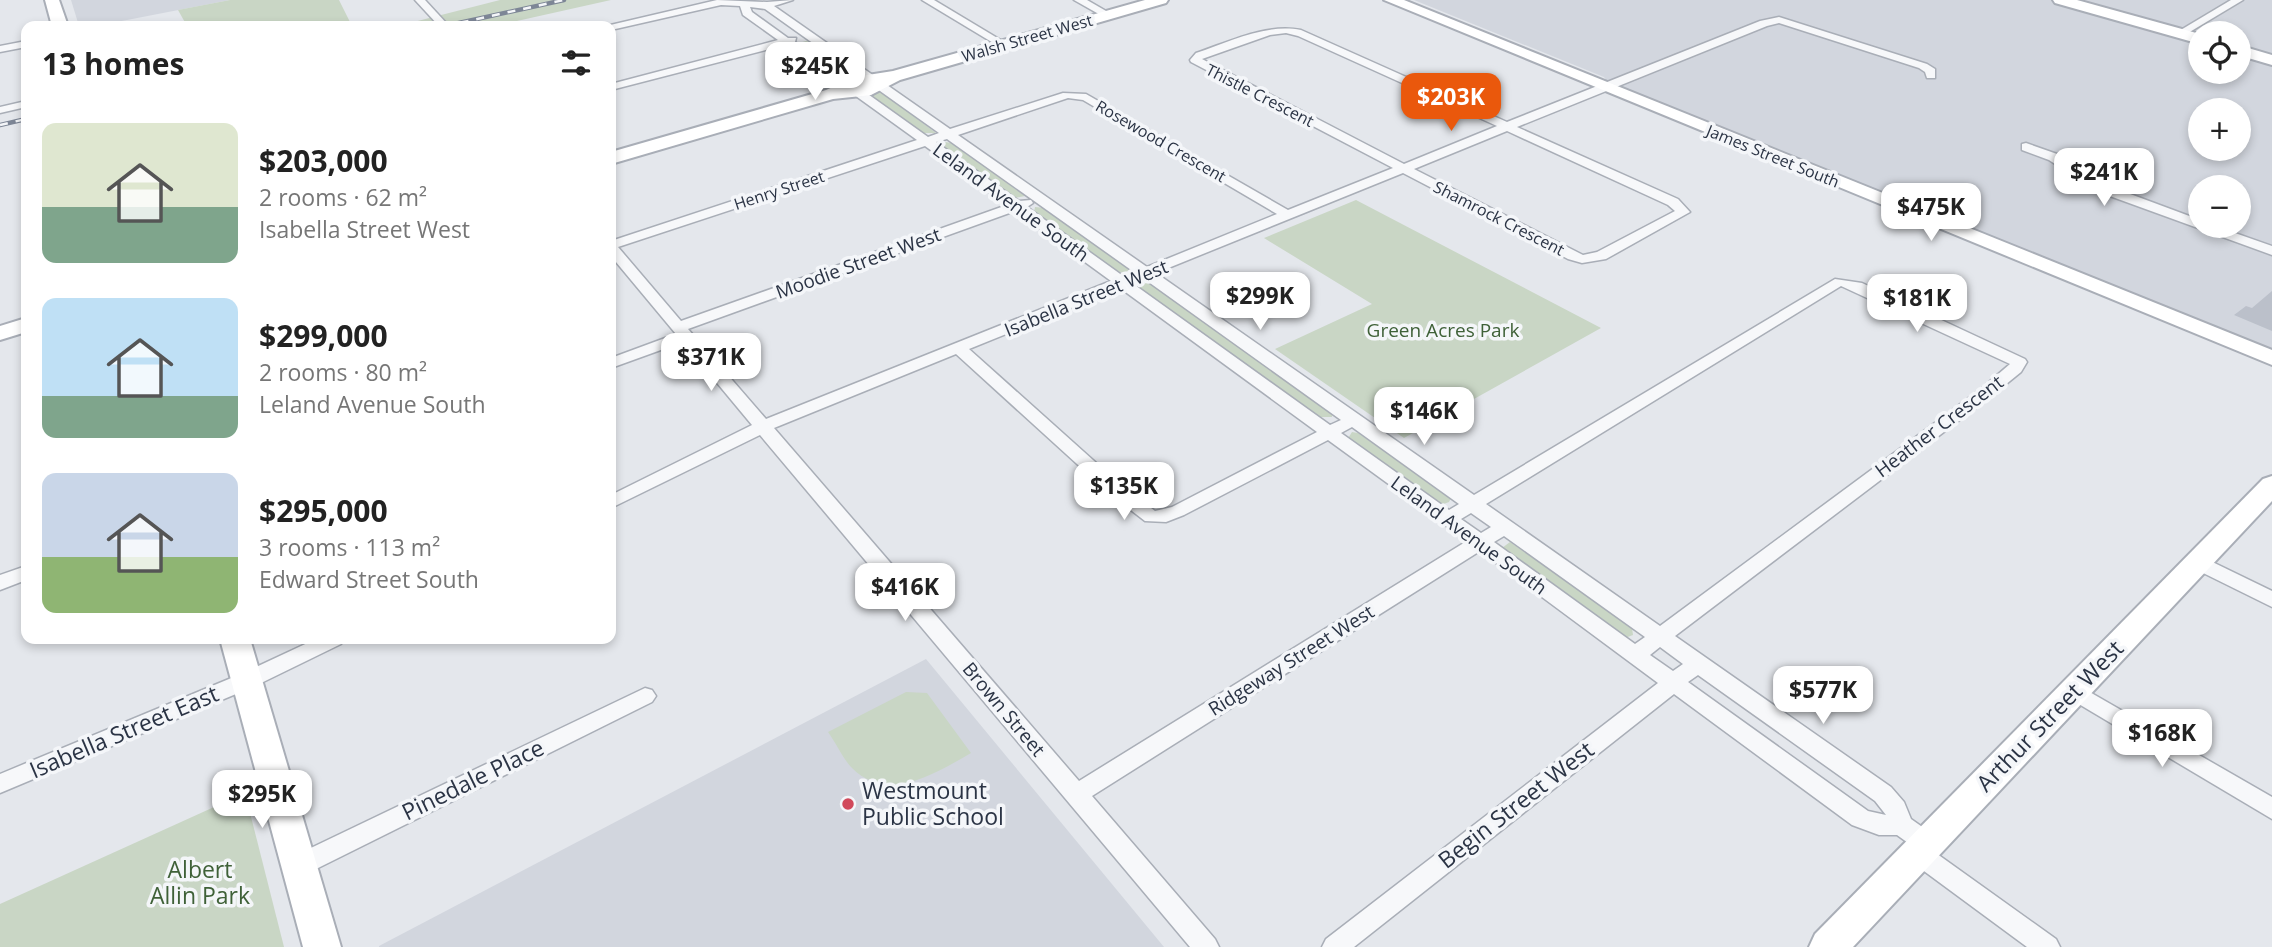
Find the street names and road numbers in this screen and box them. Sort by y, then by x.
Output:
street label: Walsh Street West [959,9,1095,67]
street label: Thistle Crescent [1202,58,1318,132]
street label: Rosewood Crescent [1092,95,1230,187]
street label: James Street South [1701,119,1843,193]
street label: Leland Avenue South [928,136,1094,268]
street label: Henry Street [731,165,827,215]
street label: Shamrock Crescent [1430,175,1568,261]
street label: Moodie Street West [772,221,944,305]
street label: Isabella Street West [1000,253,1172,343]
street label: Heather Crescent [1869,369,2009,483]
street label: Leland Avenue South [1386,469,1552,601]
street label: Ridgeway Street West [1203,598,1379,722]
street label: Arthur Street West [1969,633,2130,798]
street label: Brown Street [957,656,1051,762]
street label: Isabella Street East [24,677,223,785]
street label: Pinedale Place [396,731,549,827]
street label: Begin Street West [1431,733,1600,875]

